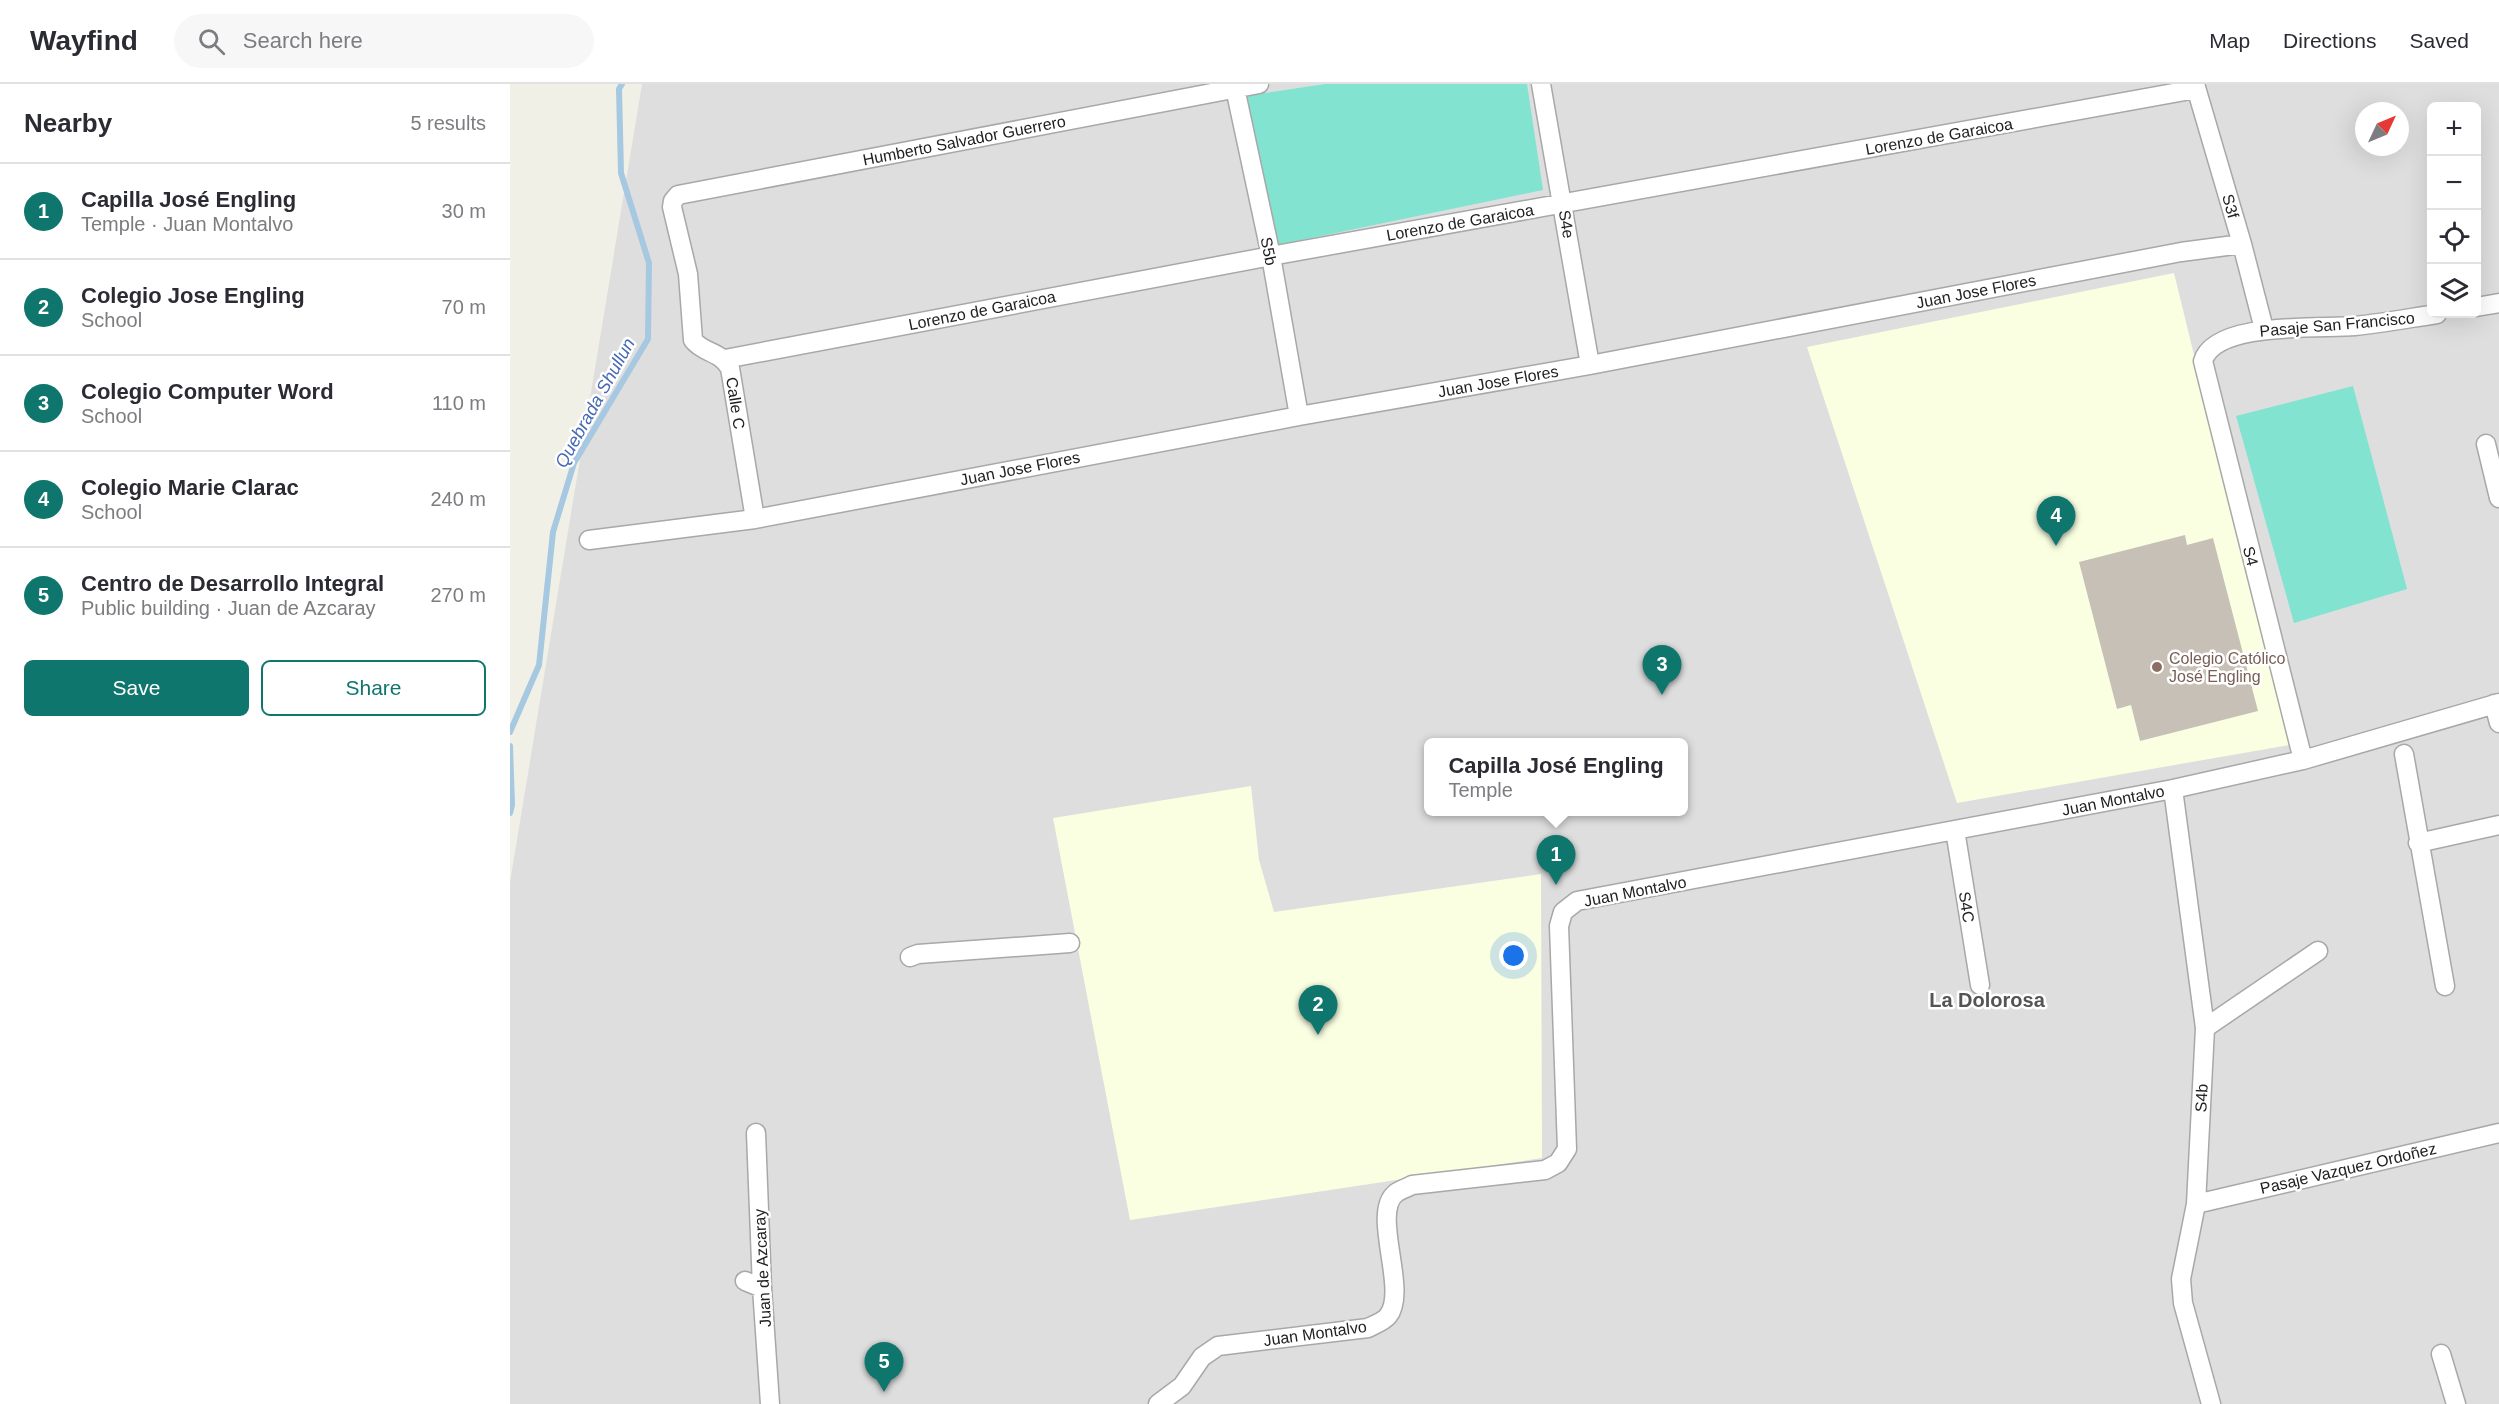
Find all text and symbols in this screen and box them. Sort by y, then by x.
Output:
search box [174,14,594,68]
text: Wayfind [30,25,138,56]
icon: search [195,25,228,58]
text: Search here [243,28,363,53]
text: Map [2209,29,2250,52]
text: Directions [2283,29,2376,52]
text: Saved [2409,29,2469,52]
north arrow [2355,102,2409,156]
map controls [2427,102,2481,318]
button: + [2427,102,2481,156]
text: Nearby [24,108,112,138]
text: 5 results [410,112,486,134]
street label: Humberto Salvador Guerrero [861,112,1067,169]
street label: Lorenzo de Garaicoa [1864,115,2014,158]
button: − [2427,156,2481,210]
text: Capilla José Engling [81,187,296,212]
street label: S3f [2219,192,2242,221]
text: 1 [38,200,49,222]
text: 30 m [442,200,486,222]
street label: Lorenzo de Garaicoa [1385,201,1535,244]
street label: S4e [1556,209,1577,240]
button: locate [2427,210,2481,264]
text: Temple · Juan Montalvo [81,213,293,235]
street label: S5b [1257,236,1280,267]
button: layers [2427,264,2481,318]
street label: Juan Jose Flores [1915,272,2038,311]
text: Colegio Jose Engling [81,283,305,308]
street label: Lorenzo de Garaicoa [907,288,1057,333]
text: 2 [38,296,49,318]
text: 70 m [442,296,486,318]
text: School [81,309,142,331]
street label: Pasaje San Francisco [2259,309,2415,340]
water label: Quebrada Shullun [551,335,639,471]
street label: Juan Jose Flores [1437,363,1560,400]
street label: Calle C [723,376,748,430]
text: Colegio Computer Word [81,379,334,404]
text: 3 [38,392,49,414]
text: 110 m [432,392,486,414]
text: School [81,405,142,427]
street label: Juan Jose Flores [959,449,1082,488]
text: Colegio Marie Clarac [81,475,299,500]
text: 4 [38,488,49,510]
text: 240 m [430,488,486,510]
pin: 4 [2036,496,2076,546]
text: School [81,501,142,523]
street label: S4 [2240,545,2261,568]
text: Centro de Desarrollo Integral [81,571,384,596]
text: 5 [38,584,49,606]
text: 270 m [430,584,486,606]
text: Public building · Juan de Azcaray [81,597,376,619]
pin: 3 [1642,646,1682,695]
place label: Colegio Católico José Engling [2169,650,2286,685]
button: Save [24,660,249,716]
button: Share [261,660,486,716]
marker: Colegio Católico José Engling [2150,660,2164,674]
popup [1424,738,1688,816]
text: Capilla José Engling [1448,753,1664,778]
text: Temple [1448,779,1513,801]
street label: Juan Montalvo [2060,782,2166,819]
pin: 1 [1536,836,1576,885]
street label: Juan Montalvo [1582,873,1688,910]
street label: S4C [1956,890,1977,924]
your location [1499,941,1528,970]
pin: 2 [1298,986,1338,1035]
district label: La Dolorosa [1929,989,2046,1011]
street label: S4b [2192,1083,2211,1113]
street label: Pasaje Vazquez Ordoñez [2258,1140,2438,1197]
street label: Juan de Azcaray [751,1208,774,1327]
street label: Juan Montalvo [1262,1318,1368,1349]
pin: 5 [864,1342,904,1392]

